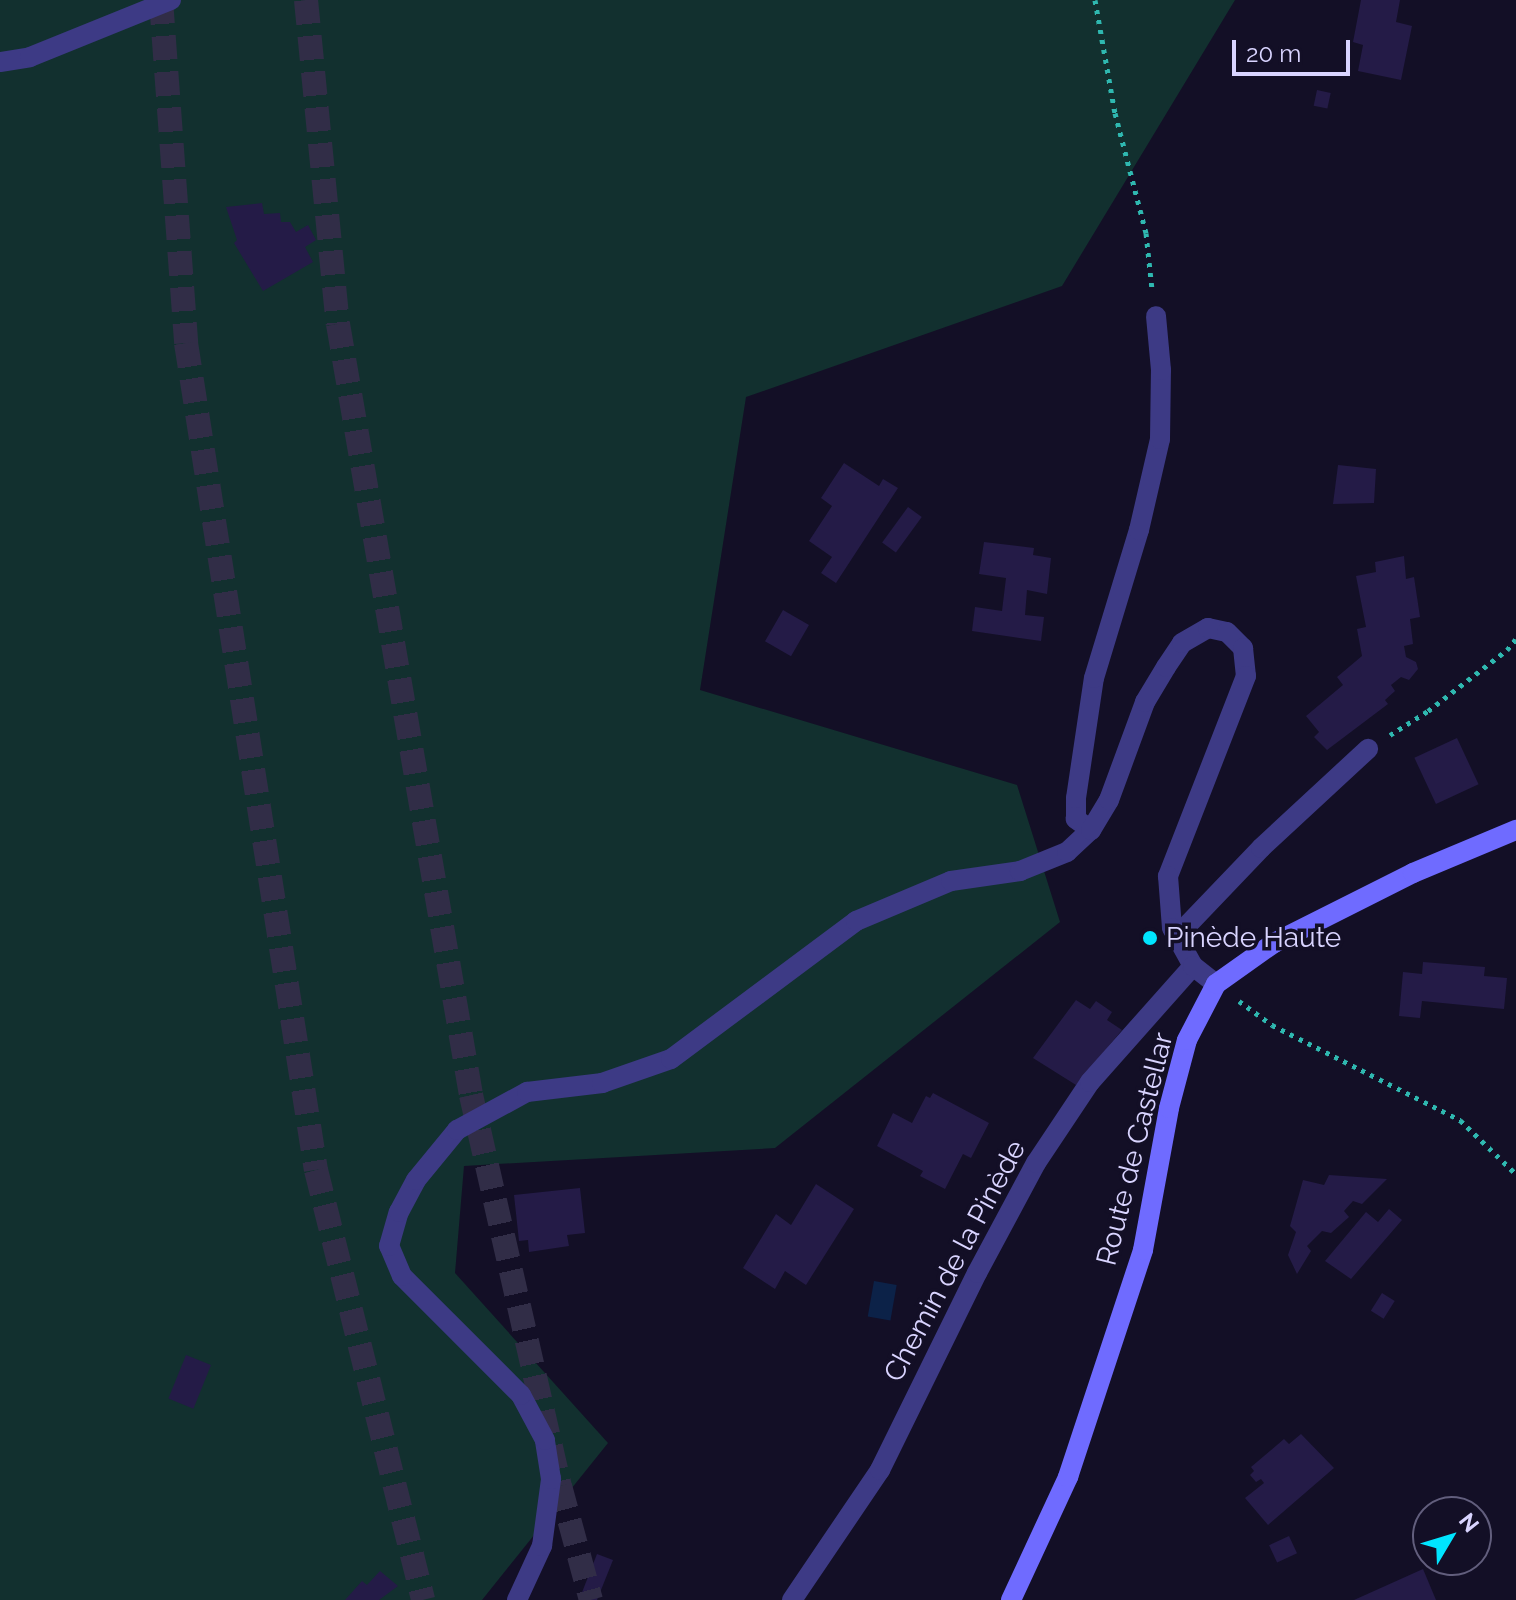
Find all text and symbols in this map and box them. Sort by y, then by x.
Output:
scale bar [1236,24,1354,74]
text: 20 m [1246,39,1301,68]
place label: Pinède Haute [1166,921,1341,955]
marker: Pinède Haute [1141,929,1159,947]
street label: Route de Castellar [1090,1029,1180,1269]
street label: Chemin de la Pinède [877,1135,1033,1387]
north arrow [1412,1496,1492,1576]
text: N [1454,1508,1485,1537]

